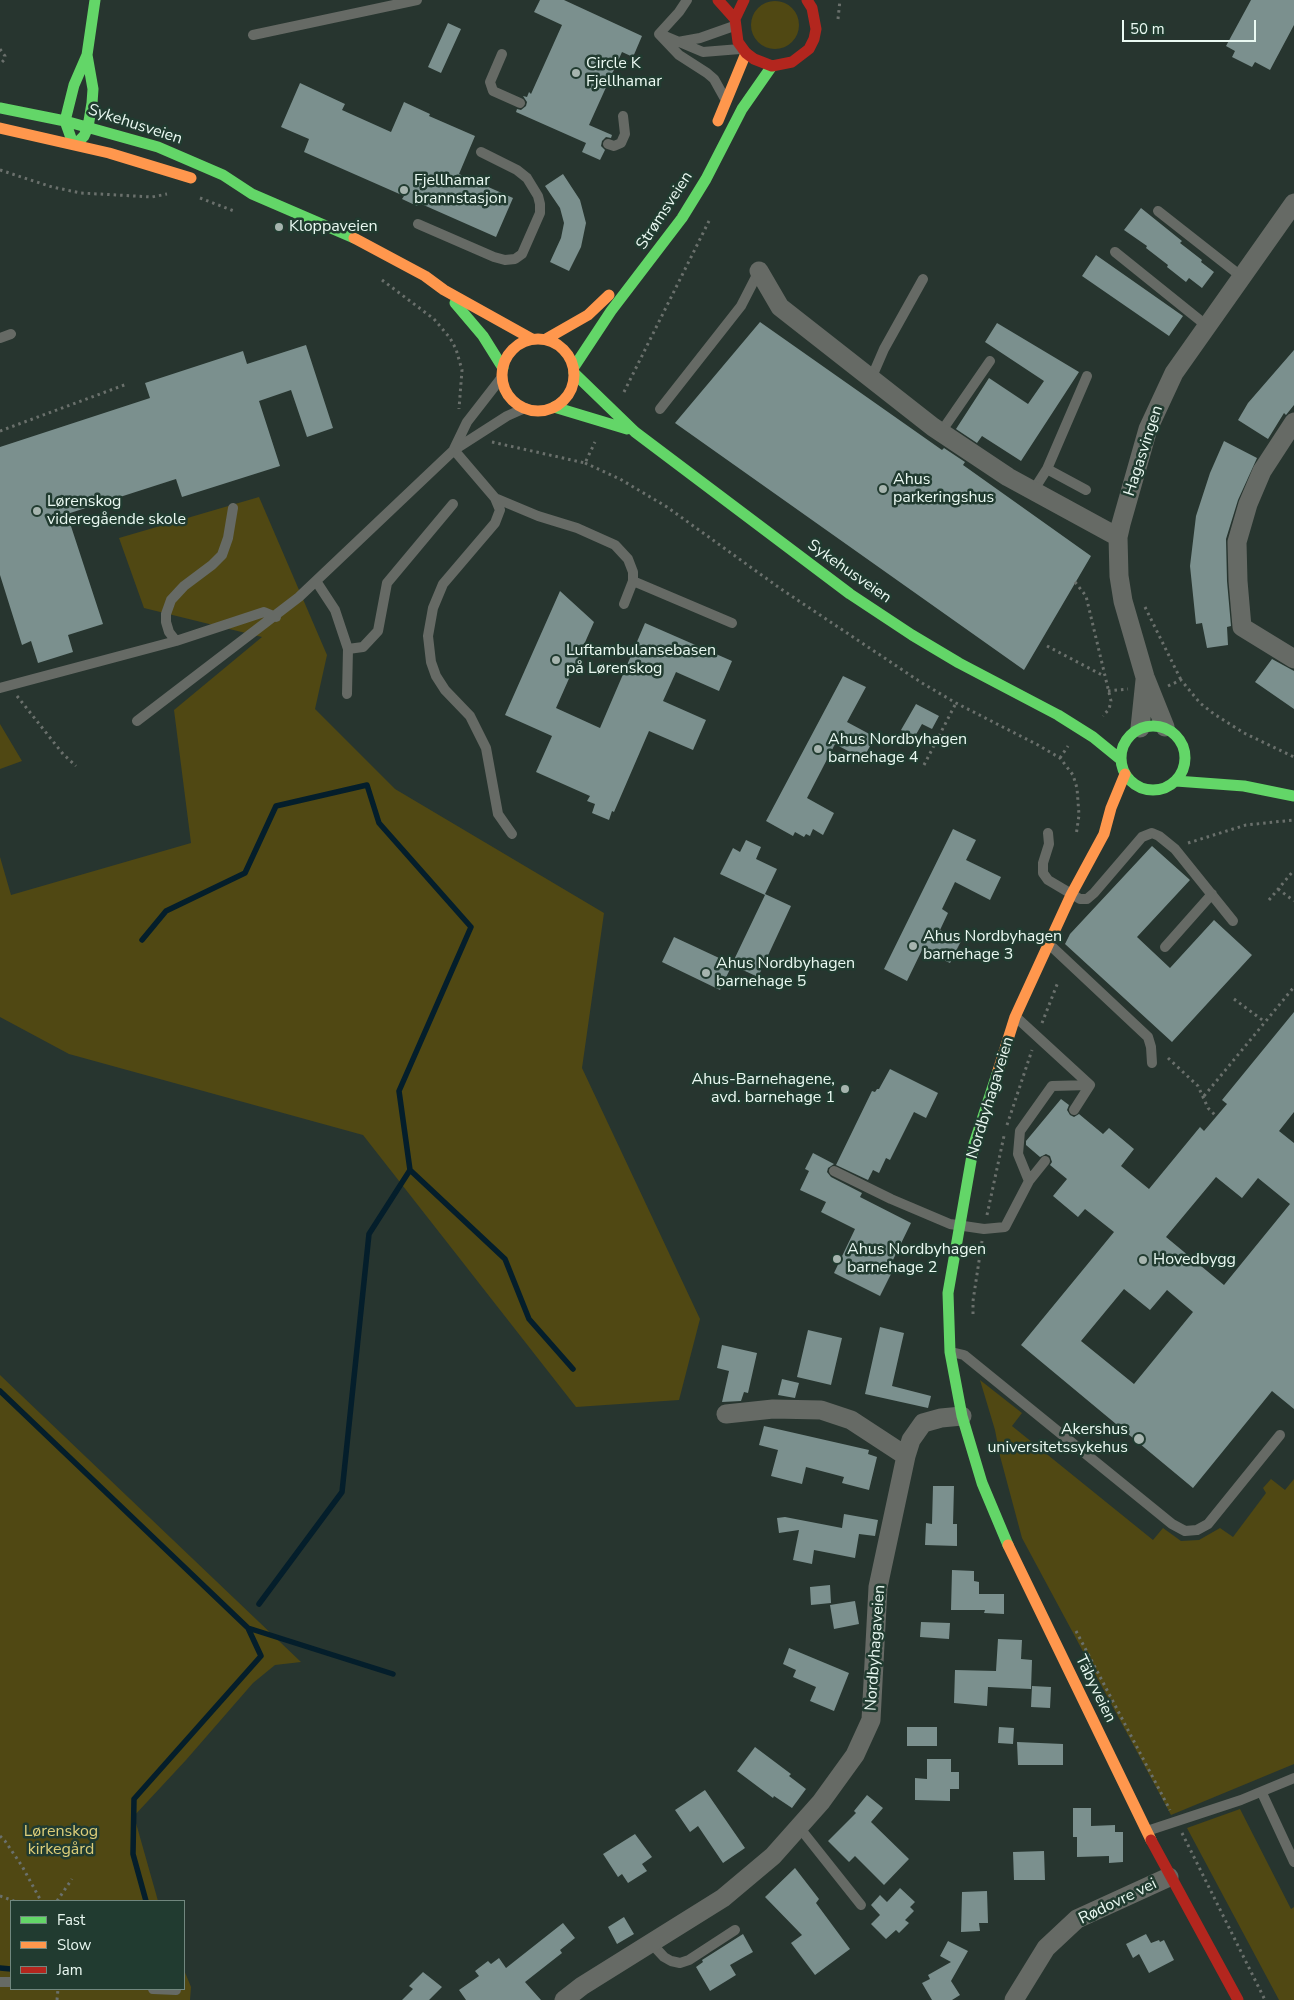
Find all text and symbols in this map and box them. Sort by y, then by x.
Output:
scale bar [1124,10,1258,42]
text: 50 m [1130,19,1165,39]
place label: Circle K Fjellhamar [586,54,662,92]
marker: Circle K Fjellhamar [570,67,582,79]
street label: Sykehusveien [86,101,184,149]
street label: Strømsveien [633,168,697,254]
place label: Fjellhamar brannstasjon [414,171,507,209]
marker: Fjellhamar brannstasjon [398,184,410,196]
place label: Kloppaveien [289,217,378,237]
marker: Kloppaveien [273,221,285,233]
street label: Hagasvingen [1120,403,1168,499]
place label: Ahus parkeringshus [893,470,994,508]
marker: Ahus parkeringshus [877,483,889,495]
place label: Lørenskog videregående skole [47,492,186,530]
marker: Lørenskog videregående skole [31,505,43,517]
street label: Sykehusveien [803,536,895,608]
place label: Luftambulansebasen på Lørenskog [566,641,716,679]
marker: Luftambulansebasen på Lørenskog [550,654,562,666]
place label: Ahus Nordbyhagen barnehage 4 [828,730,967,768]
marker: Ahus Nordbyhagen barnehage 4 [812,743,824,755]
place label: Ahus Nordbyhagen barnehage 3 [923,927,1062,965]
marker: Ahus Nordbyhagen barnehage 3 [907,940,919,952]
place label: Ahus Nordbyhagen barnehage 5 [716,954,855,992]
marker: Ahus Nordbyhagen barnehage 5 [700,967,712,979]
street label: Nordbyhagaveien [963,1035,1019,1161]
place label: Ahus-Barnehagene, avd. barnehage 1 [691,1070,835,1108]
marker: Ahus-Barnehagene, avd. barnehage 1 [839,1083,851,1095]
place label: Ahus Nordbyhagen barnehage 2 [847,1240,986,1278]
place label: Hovedbygg [1153,1250,1236,1270]
marker: Ahus Nordbyhagen barnehage 2 [831,1253,843,1265]
marker: Hovedbygg [1137,1254,1149,1266]
place label: Akershus universitetssykehus [987,1420,1128,1458]
marker: Akershus universitetssykehus [1132,1432,1146,1446]
street label: Nordbyhagaveien [862,1584,890,1712]
street label: Täbyveien [1070,1652,1120,1726]
park label: Lørenskog kirkegård [24,1822,98,1860]
street label: Rødovre vei [1076,1875,1160,1929]
legend [10,1900,185,1990]
text: Fast [57,1910,85,1930]
text: Slow [57,1935,91,1955]
text: Jam [57,1960,83,1980]

